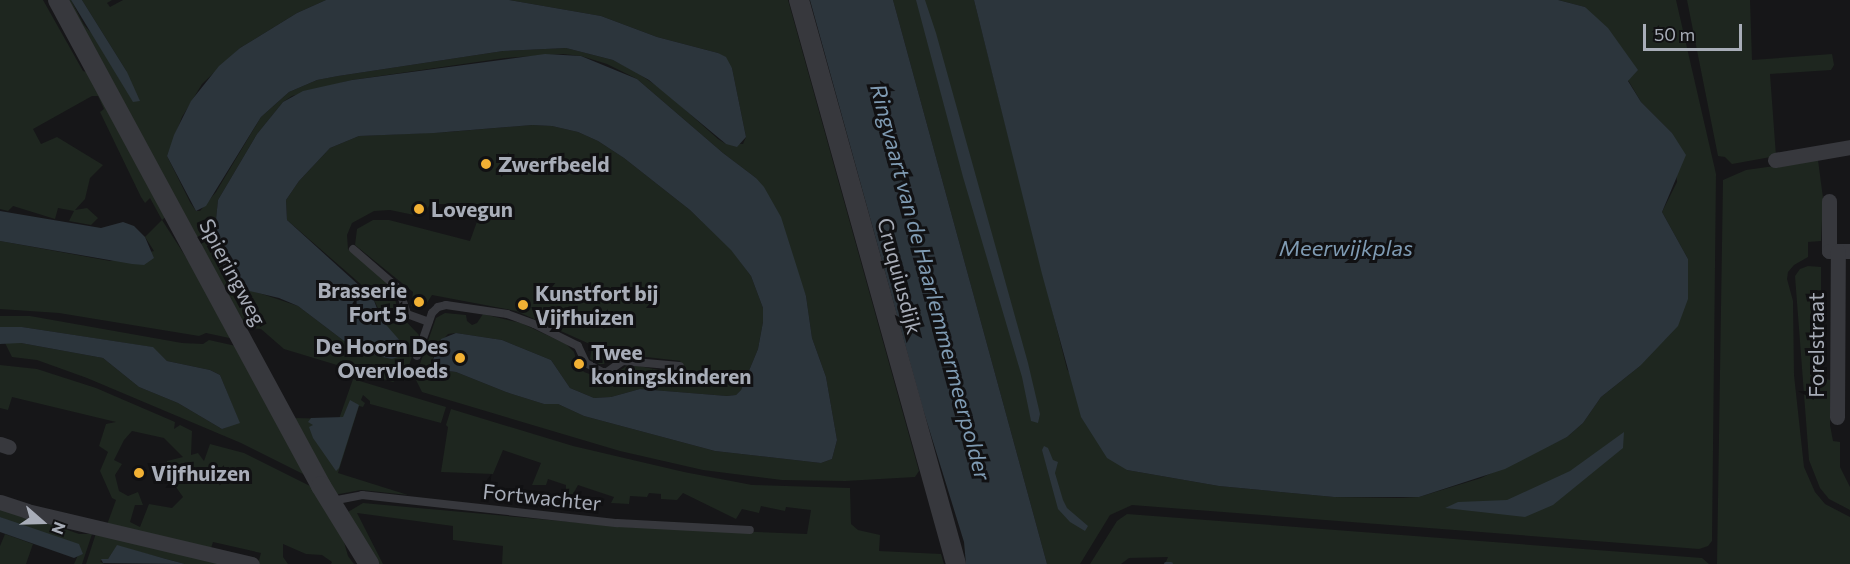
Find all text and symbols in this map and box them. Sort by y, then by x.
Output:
scale bar [1646,12,1745,50]
text: 50 m [1654,23,1695,45]
water label: Ringvaart van de Haarlemmermeerpolder [865,81,997,483]
place label: Zwerfbeeld [498,151,609,177]
marker: Zwerfbeeld [479,157,493,171]
place label: Lovegun [431,196,513,222]
marker: Lovegun [412,202,426,216]
street label: Spieringweg [194,214,272,330]
street label: Cruquiusdijk [872,215,928,337]
water label: Meerwijkplas [1279,235,1413,261]
place label: Brasserie Fort 5 [317,277,407,327]
place label: Kunstfort bij Vijfhuizen [535,280,658,330]
street label: Forelstraat [1803,292,1829,398]
marker: Brasserie Fort 5 [412,295,426,309]
marker: Kunstfort bij Vijfhuizen [516,298,530,312]
place label: De Hoorn Des Overvloeds [316,333,448,383]
place label: Twee koningskinderen [591,339,751,389]
marker: De Hoorn Des Overvloeds [453,351,467,365]
marker: Twee koningskinderen [572,357,586,371]
place label: Vijfhuizen [151,460,250,486]
marker: Vijfhuizen [132,466,146,480]
street label: Fortwachter [481,478,603,516]
north arrow [12,492,72,552]
text: N [48,519,70,537]

